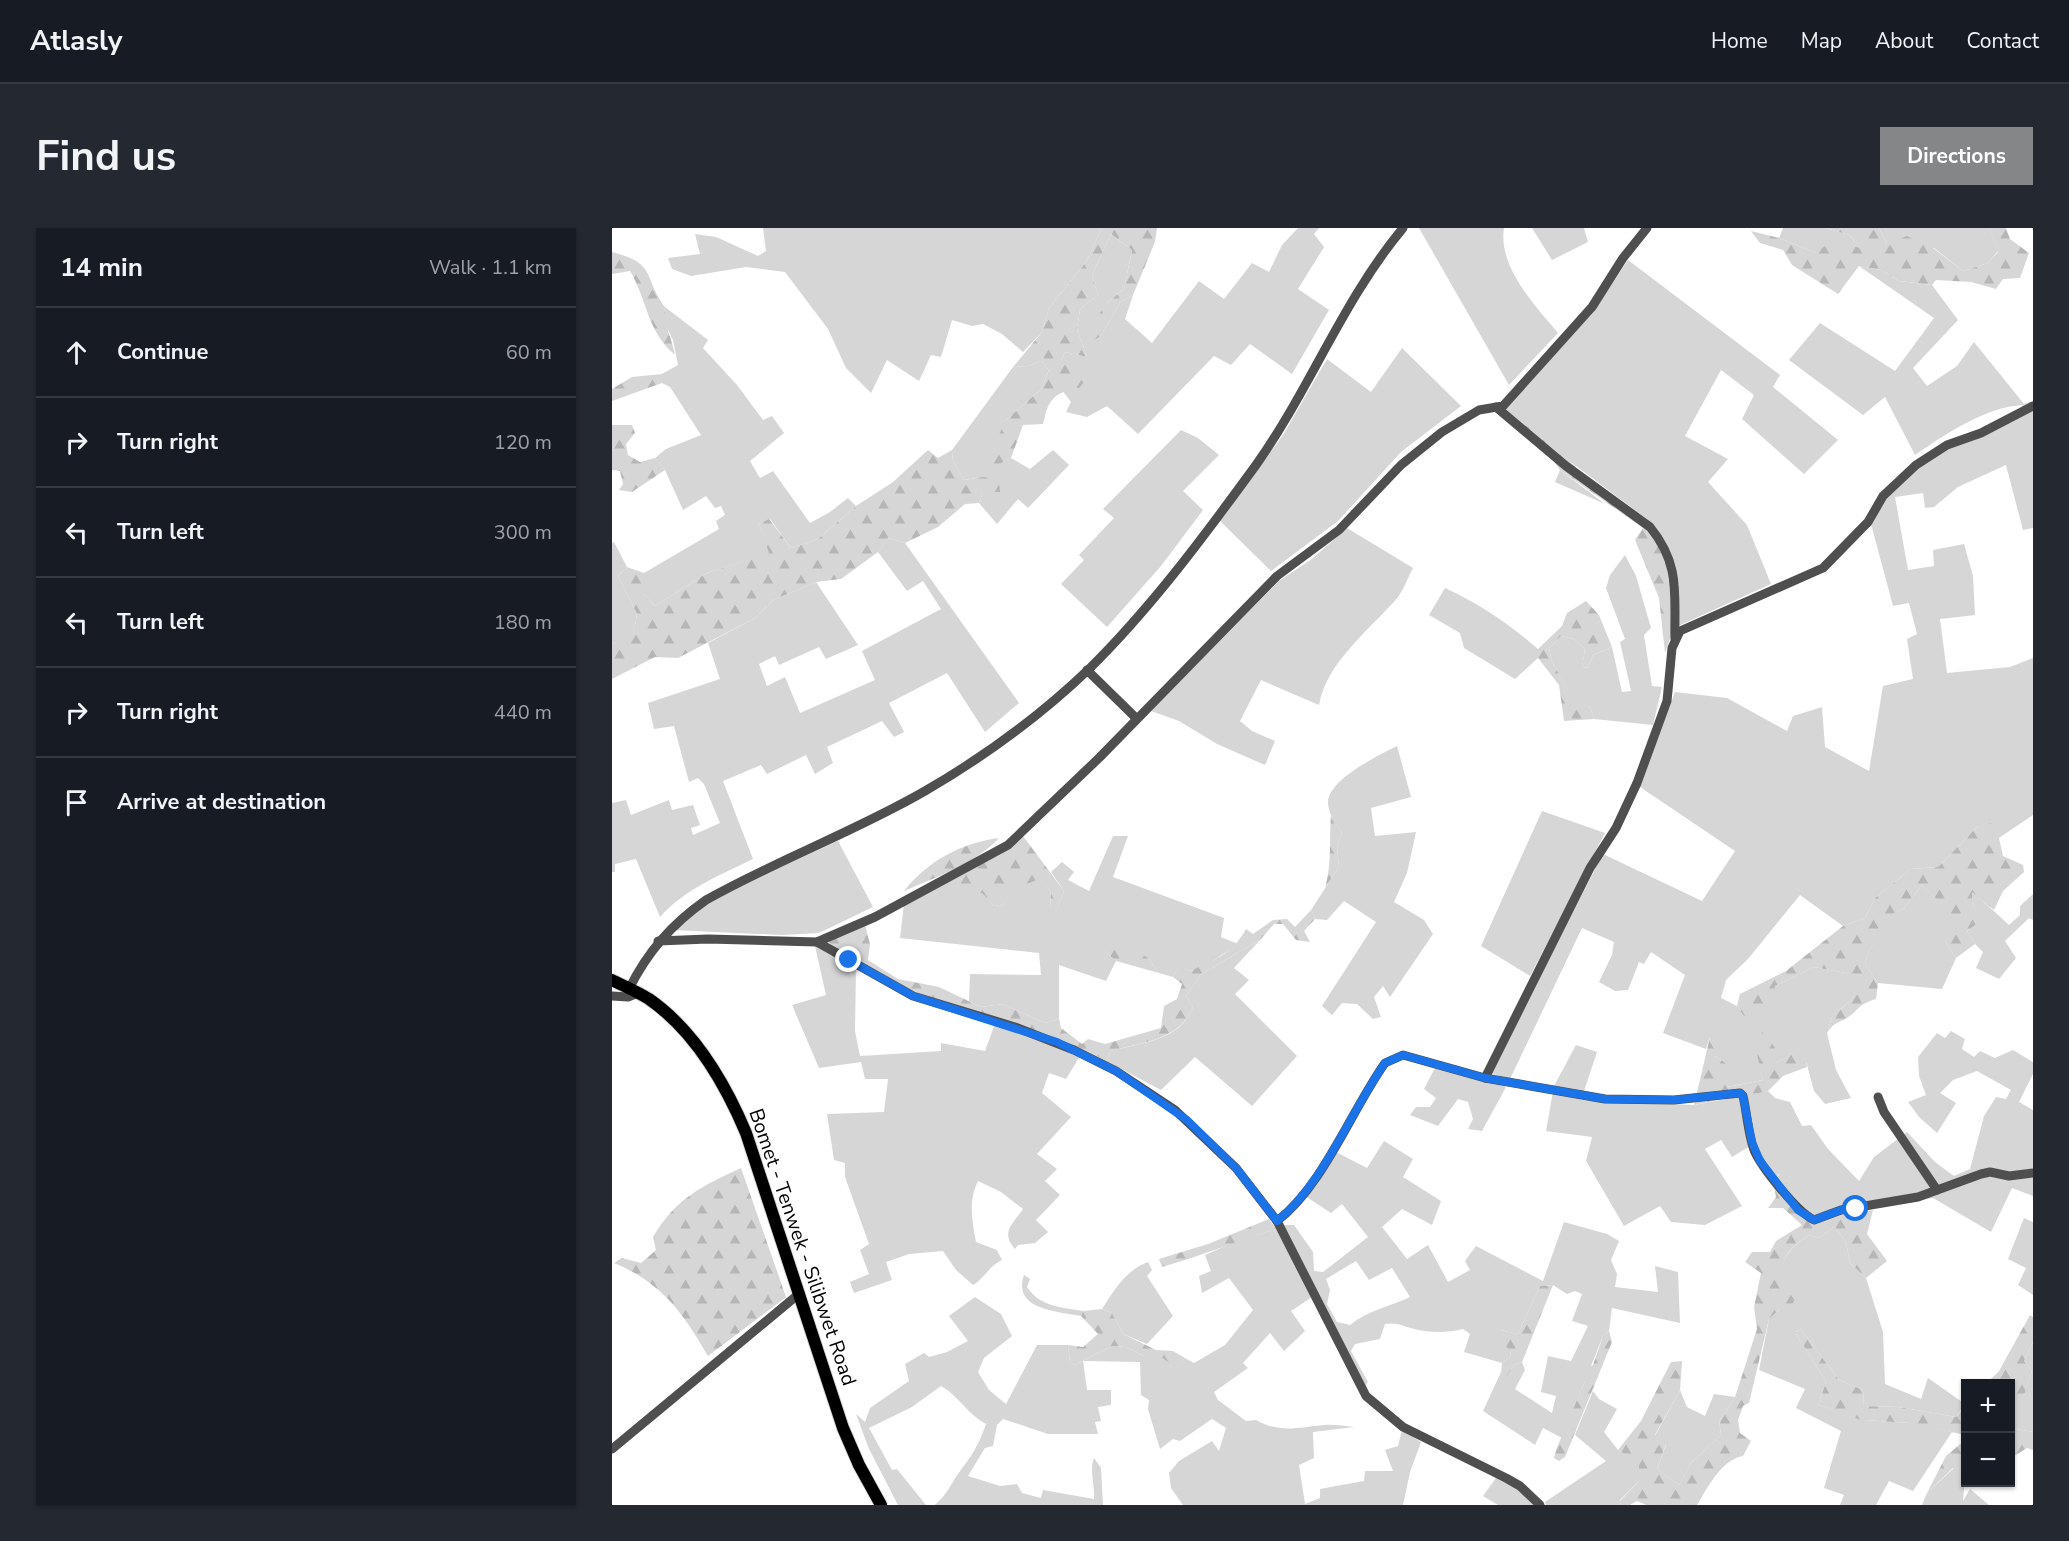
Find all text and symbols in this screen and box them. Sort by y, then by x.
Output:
text: Atlasly [30,22,122,60]
text: Home [1711,27,1768,55]
text: Map [1801,27,1842,55]
text: About [1875,27,1933,55]
text: Contact [1966,27,2039,55]
button: Directions [1880,127,2033,185]
text: Find us [36,128,176,185]
text: 14 min [60,250,143,285]
text: Walk · 1.1 km [429,254,552,281]
icon: ahead [60,336,93,369]
text: Continue [117,337,208,367]
text: 60 m [506,339,552,366]
icon: right [60,426,93,459]
text: Turn right [117,427,218,457]
text: 120 m [494,429,552,456]
icon: left [60,516,93,549]
text: Turn left [117,517,204,547]
text: 300 m [494,519,552,546]
icon: left [60,606,93,639]
text: Turn left [117,607,204,637]
text: 180 m [494,609,552,636]
icon: right [60,696,93,729]
text: Turn right [117,697,218,727]
text: 440 m [494,699,552,726]
icon: arrive [60,786,93,819]
text: Arrive at destination [117,787,326,817]
route end [835,946,861,972]
street label: Bomet - Tenwek - Silibwet Road [742,1105,863,1389]
route start [1842,1195,1868,1221]
map controls [1961,1379,2015,1487]
button: + [1961,1379,2015,1433]
button: − [1961,1433,2015,1487]

